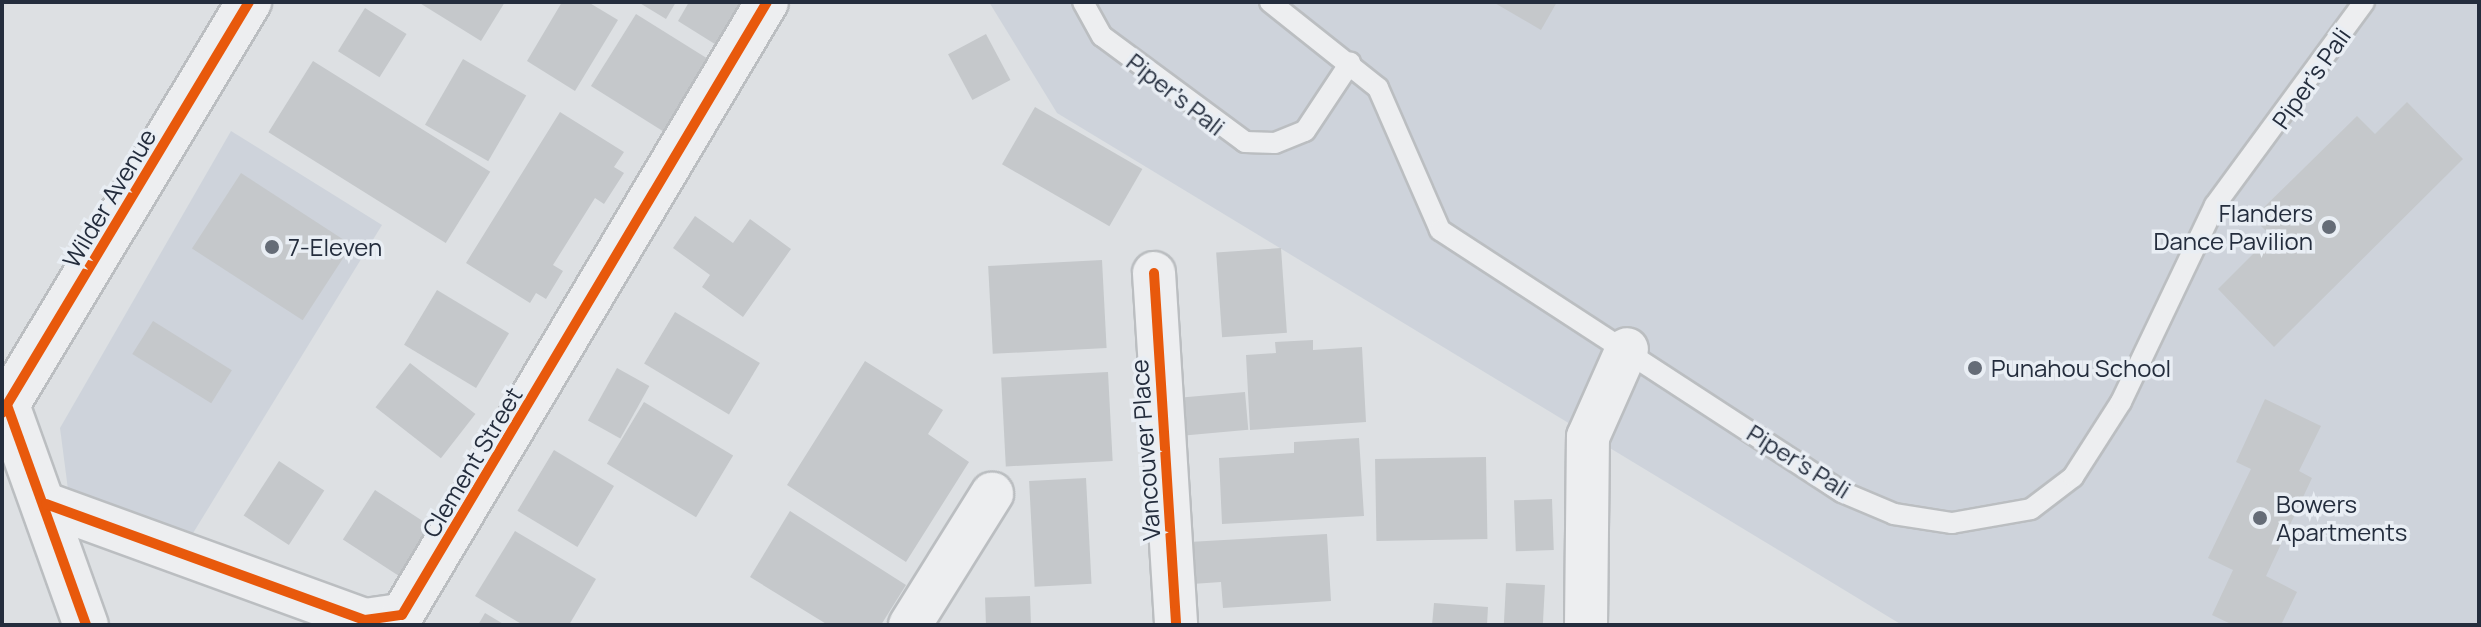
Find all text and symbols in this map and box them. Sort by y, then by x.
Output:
street label: Piper's Pali [2266,22,2356,134]
street label: Piper's Pali [1121,47,1231,141]
street label: Wilder Avenue [56,123,162,273]
place label: Flanders Dance Pavilion [2153,199,2313,255]
marker: Flanders Dance Pavilion [2320,218,2338,236]
place label: 7-Eleven [288,233,382,261]
marker: 7-Eleven [263,238,281,256]
place label: Punahou School [1991,354,2171,382]
street label: Vancouver Place [1124,358,1166,542]
marker: Punahou School [1966,359,1984,377]
street label: Clement Street [416,382,528,542]
street label: Piper's Pali [1742,418,1856,504]
place label: Bowers Apartments [2276,490,2407,546]
marker: Bowers Apartments [2251,509,2269,527]

